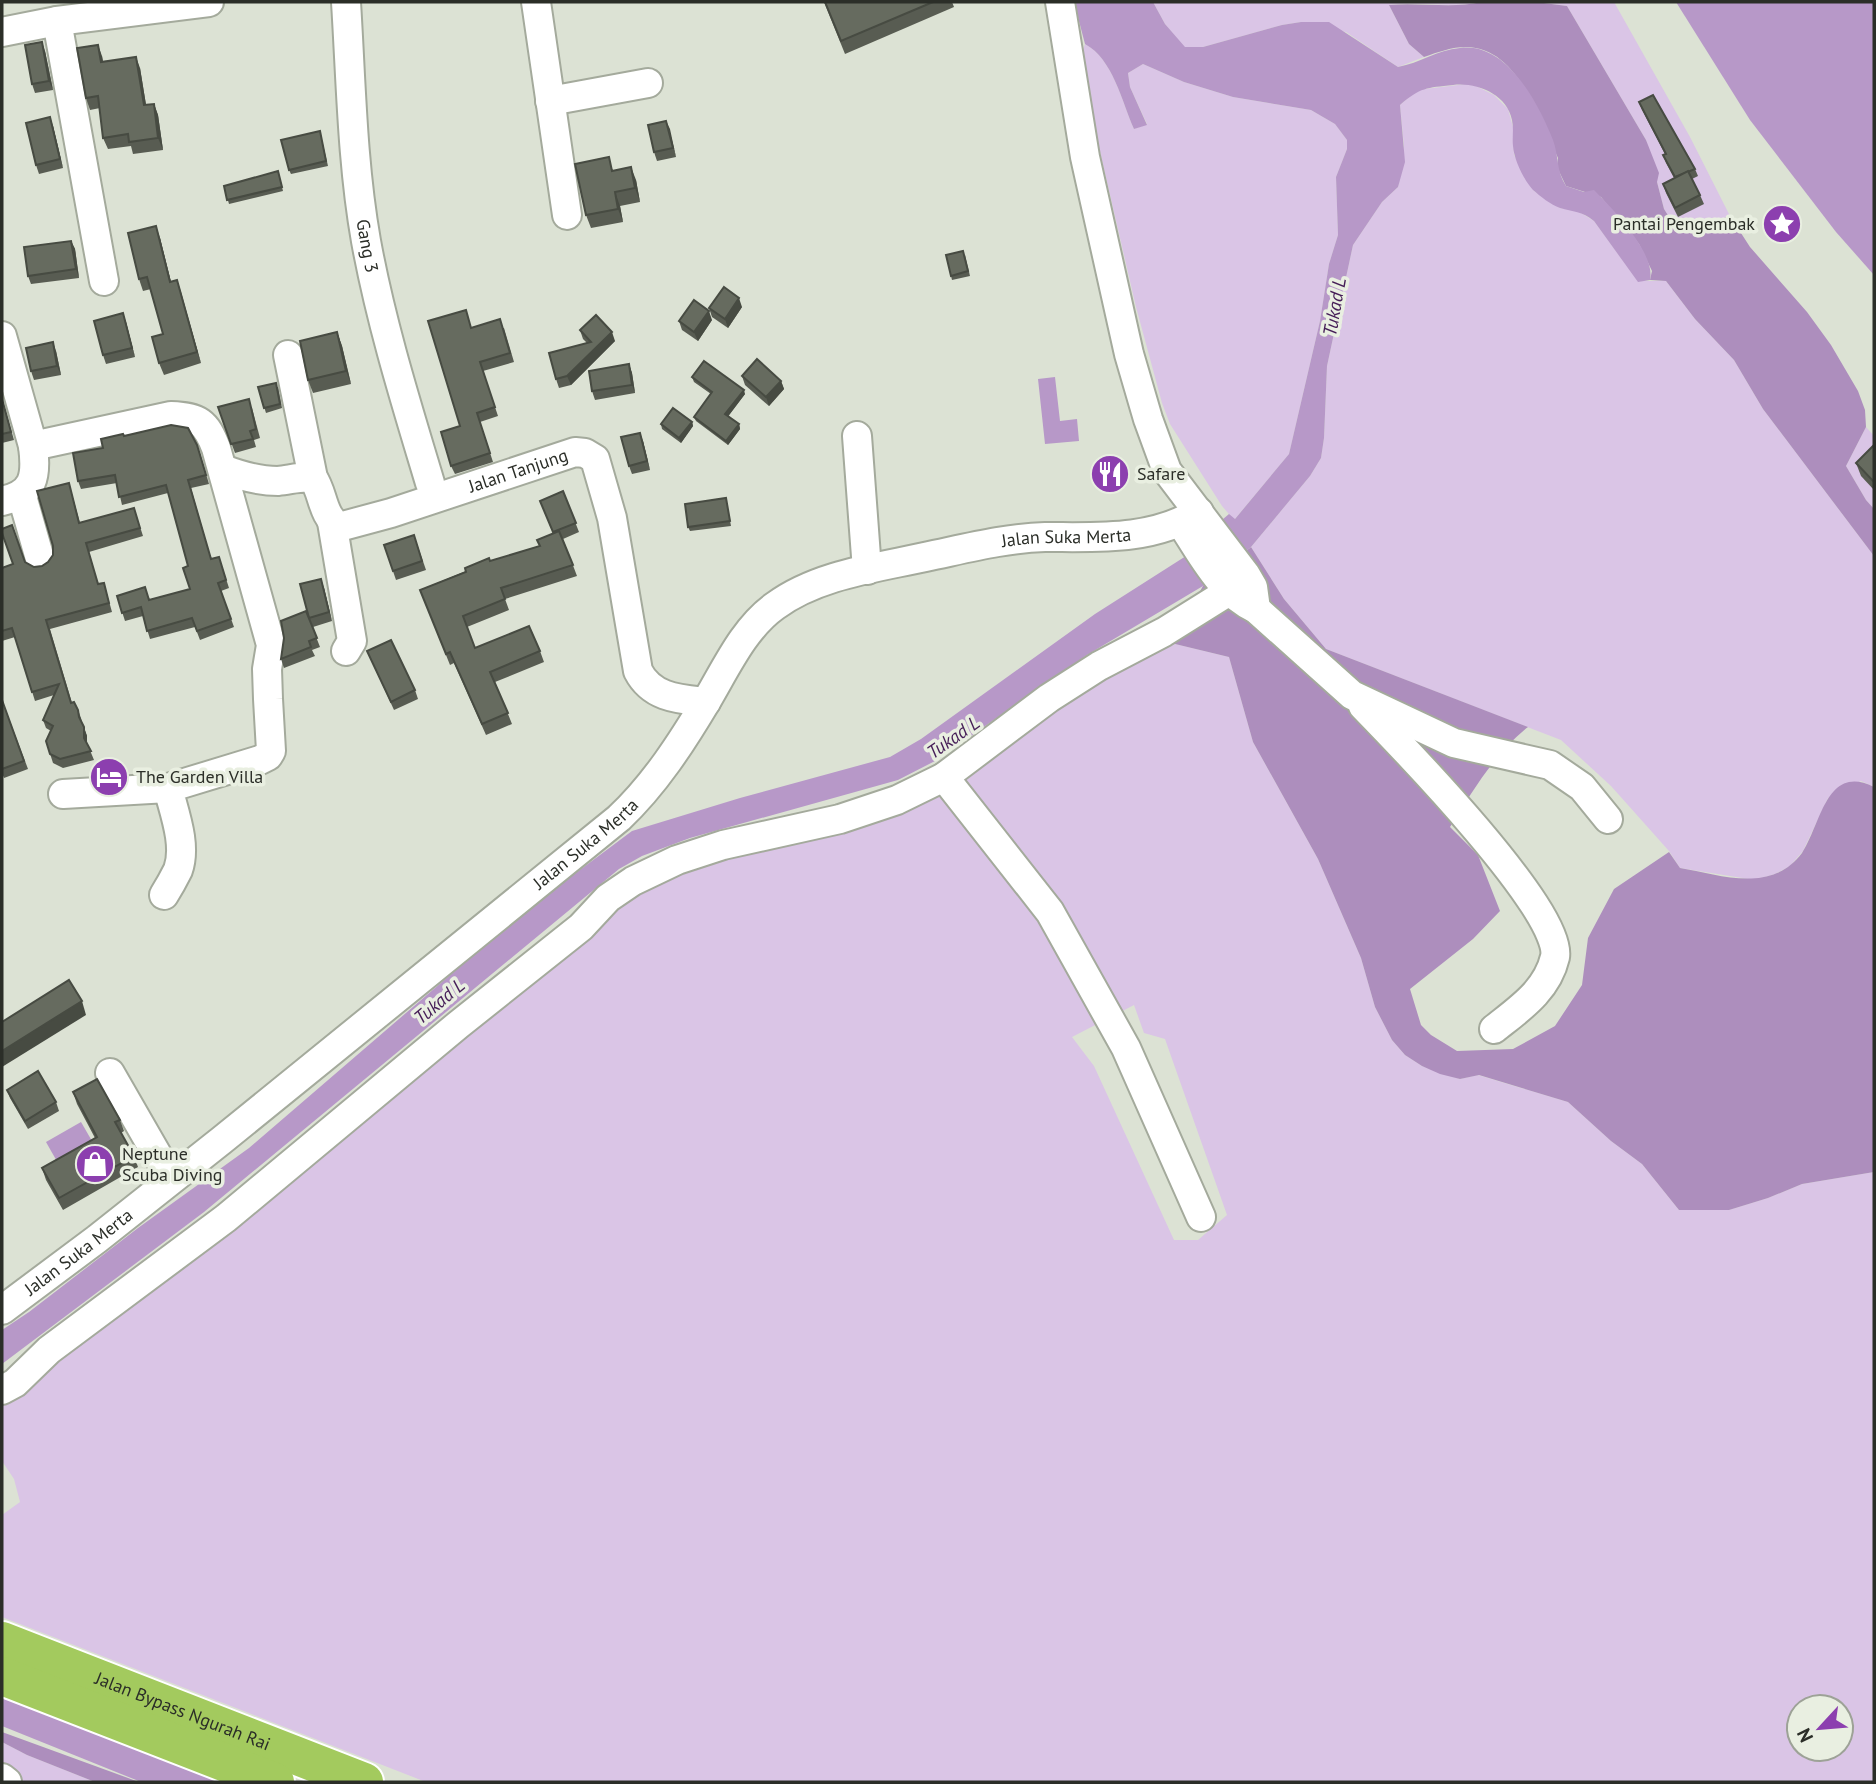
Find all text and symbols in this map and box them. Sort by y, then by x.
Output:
place icon: Pantai Pengembak [1761,203,1803,245]
place label: Pantai Pengembak [1613,212,1755,235]
street label: Gang 3 [352,217,384,275]
water label: Tukad L [1317,276,1351,338]
street label: Jalan Tanjung [464,443,571,498]
restaurant icon: Safare [1089,453,1131,495]
place label: Safare [1137,462,1185,485]
street label: Jalan Suka Merta [999,523,1132,552]
water label: Tukad L [922,710,984,764]
hotel icon: The Garden Villa [88,756,130,798]
place label: The Garden Villa [136,765,263,788]
street label: Jalan Suka Merta [527,794,643,895]
water label: Tukad L [409,973,469,1029]
place label: Neptune Scuba Diving [122,1142,222,1186]
shop icon: Neptune Scuba Diving [74,1143,116,1185]
street label: Jalan Suka Merta [19,1203,137,1301]
street label: Jalan Bypass Ngurah Rai [91,1666,274,1755]
north arrow [1785,1693,1855,1763]
text: N [1791,1725,1818,1746]

